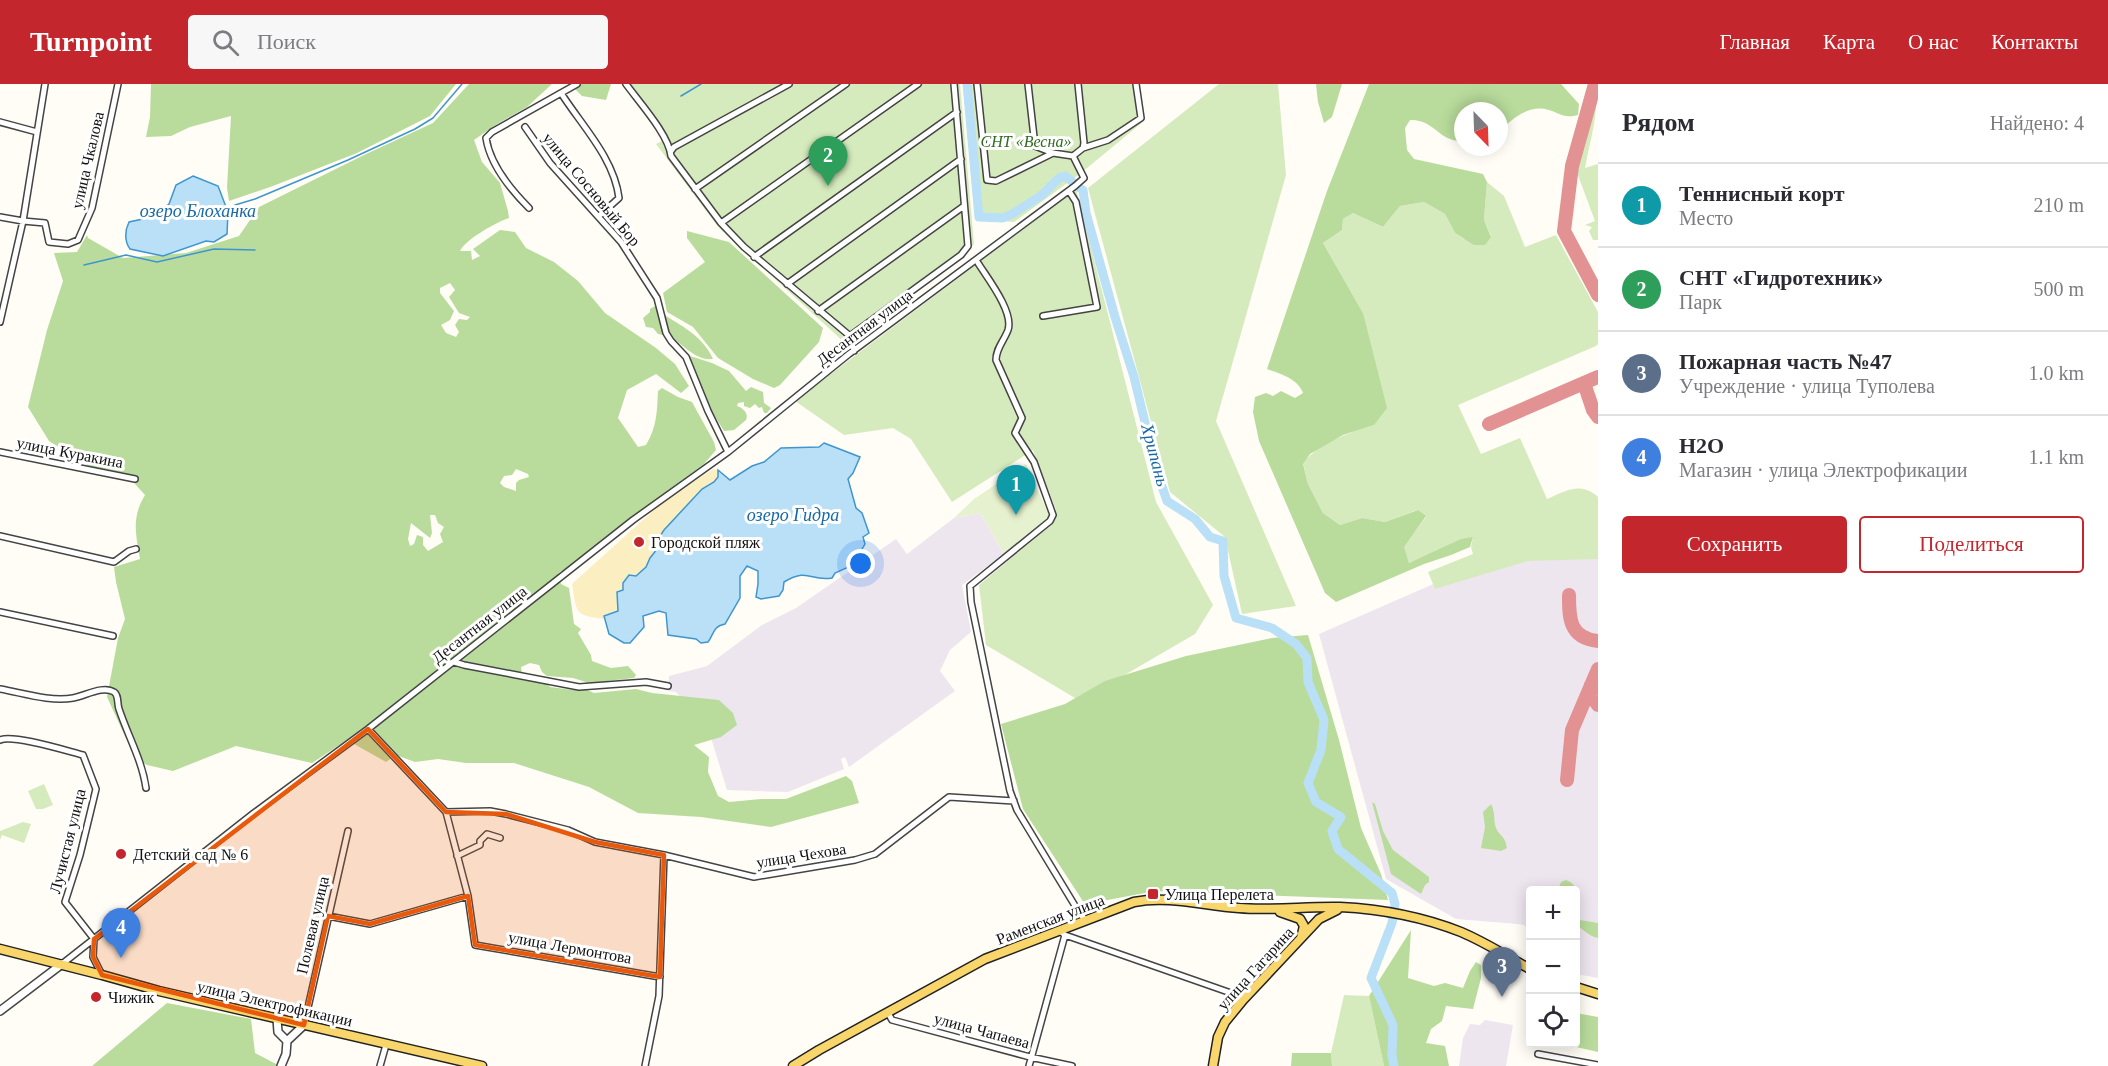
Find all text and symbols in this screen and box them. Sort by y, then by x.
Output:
search box [188,15,608,69]
text: Turnpoint [30,26,152,57]
icon: search [209,26,242,59]
text: Поиск [257,29,316,54]
text: Главная [1720,30,1790,54]
text: Карта [1823,30,1875,54]
text: О нас [1908,30,1958,54]
text: Контакты [1991,30,2078,54]
north arrow [1454,102,1508,156]
text: Рядом [1622,108,1695,137]
street label: улица Чкалова [68,110,108,211]
text: Найдено: 4 [1990,112,2084,134]
street label: улица Сосновый Бор [539,129,644,250]
park label: СНТ «Весна» [981,133,1071,150]
pin: 2 [808,136,848,186]
text: Теннисный корт [1679,181,1845,206]
text: 1 [1637,194,1647,216]
text: 210 m [2033,194,2084,216]
water label: озеро Блоханка [140,201,256,221]
text: Место [1679,207,1733,229]
text: СНТ «Гидротехник» [1679,265,1883,290]
text: 2 [1637,278,1647,300]
text: 500 m [2033,278,2084,300]
street label: Десантная улица [813,286,916,370]
text: Парк [1679,291,1722,313]
text: Пожарная часть №47 [1679,349,1892,374]
text: 3 [1637,362,1647,384]
text: 1.0 km [2028,362,2084,384]
text: Учреждение · улица Туполева [1679,375,1935,397]
water label: Хрипань [1137,420,1173,489]
text: H2O [1679,433,1724,458]
street label: улица Куракина [15,434,125,472]
text: 4 [1637,446,1647,468]
text: 1.1 km [2028,446,2084,468]
text: Магазин · улица Электрофикации [1679,459,1967,481]
pin: 1 [996,466,1036,515]
water label: озеро Гидра [747,505,839,525]
button: Сохранить [1622,516,1847,573]
button: Поделиться [1859,516,2084,573]
place label: Городской пляж [651,534,761,552]
marker: Городской пляж [632,535,646,549]
your location [846,549,875,578]
street label: Десантная улица [429,582,531,667]
street label: Лучистая улица [46,787,90,895]
street label: улица Чехова [755,840,847,872]
place label: Детский сад № 6 [133,846,248,864]
marker: Детский сад № 6 [114,847,128,861]
street label: Полевая улица [293,875,333,976]
place label: Улица Перелета [1165,886,1274,904]
map controls [1526,886,1580,1048]
button: + [1526,886,1580,940]
marker: Улица Перелета [1146,887,1160,901]
street label: Раменская улица [994,891,1107,949]
pin: 4 [102,908,140,958]
street label: улица Гагарина [1214,923,1298,1014]
street label: улица Лермонтова [507,928,633,968]
button: − [1526,940,1580,994]
pin: 3 [1482,948,1522,997]
street label: улица Электрофикации [195,977,355,1031]
place label: Чижик [108,989,155,1006]
marker: Чижик [89,990,103,1004]
button: locate [1526,994,1580,1048]
street label: улица Чапаева [932,1010,1031,1052]

